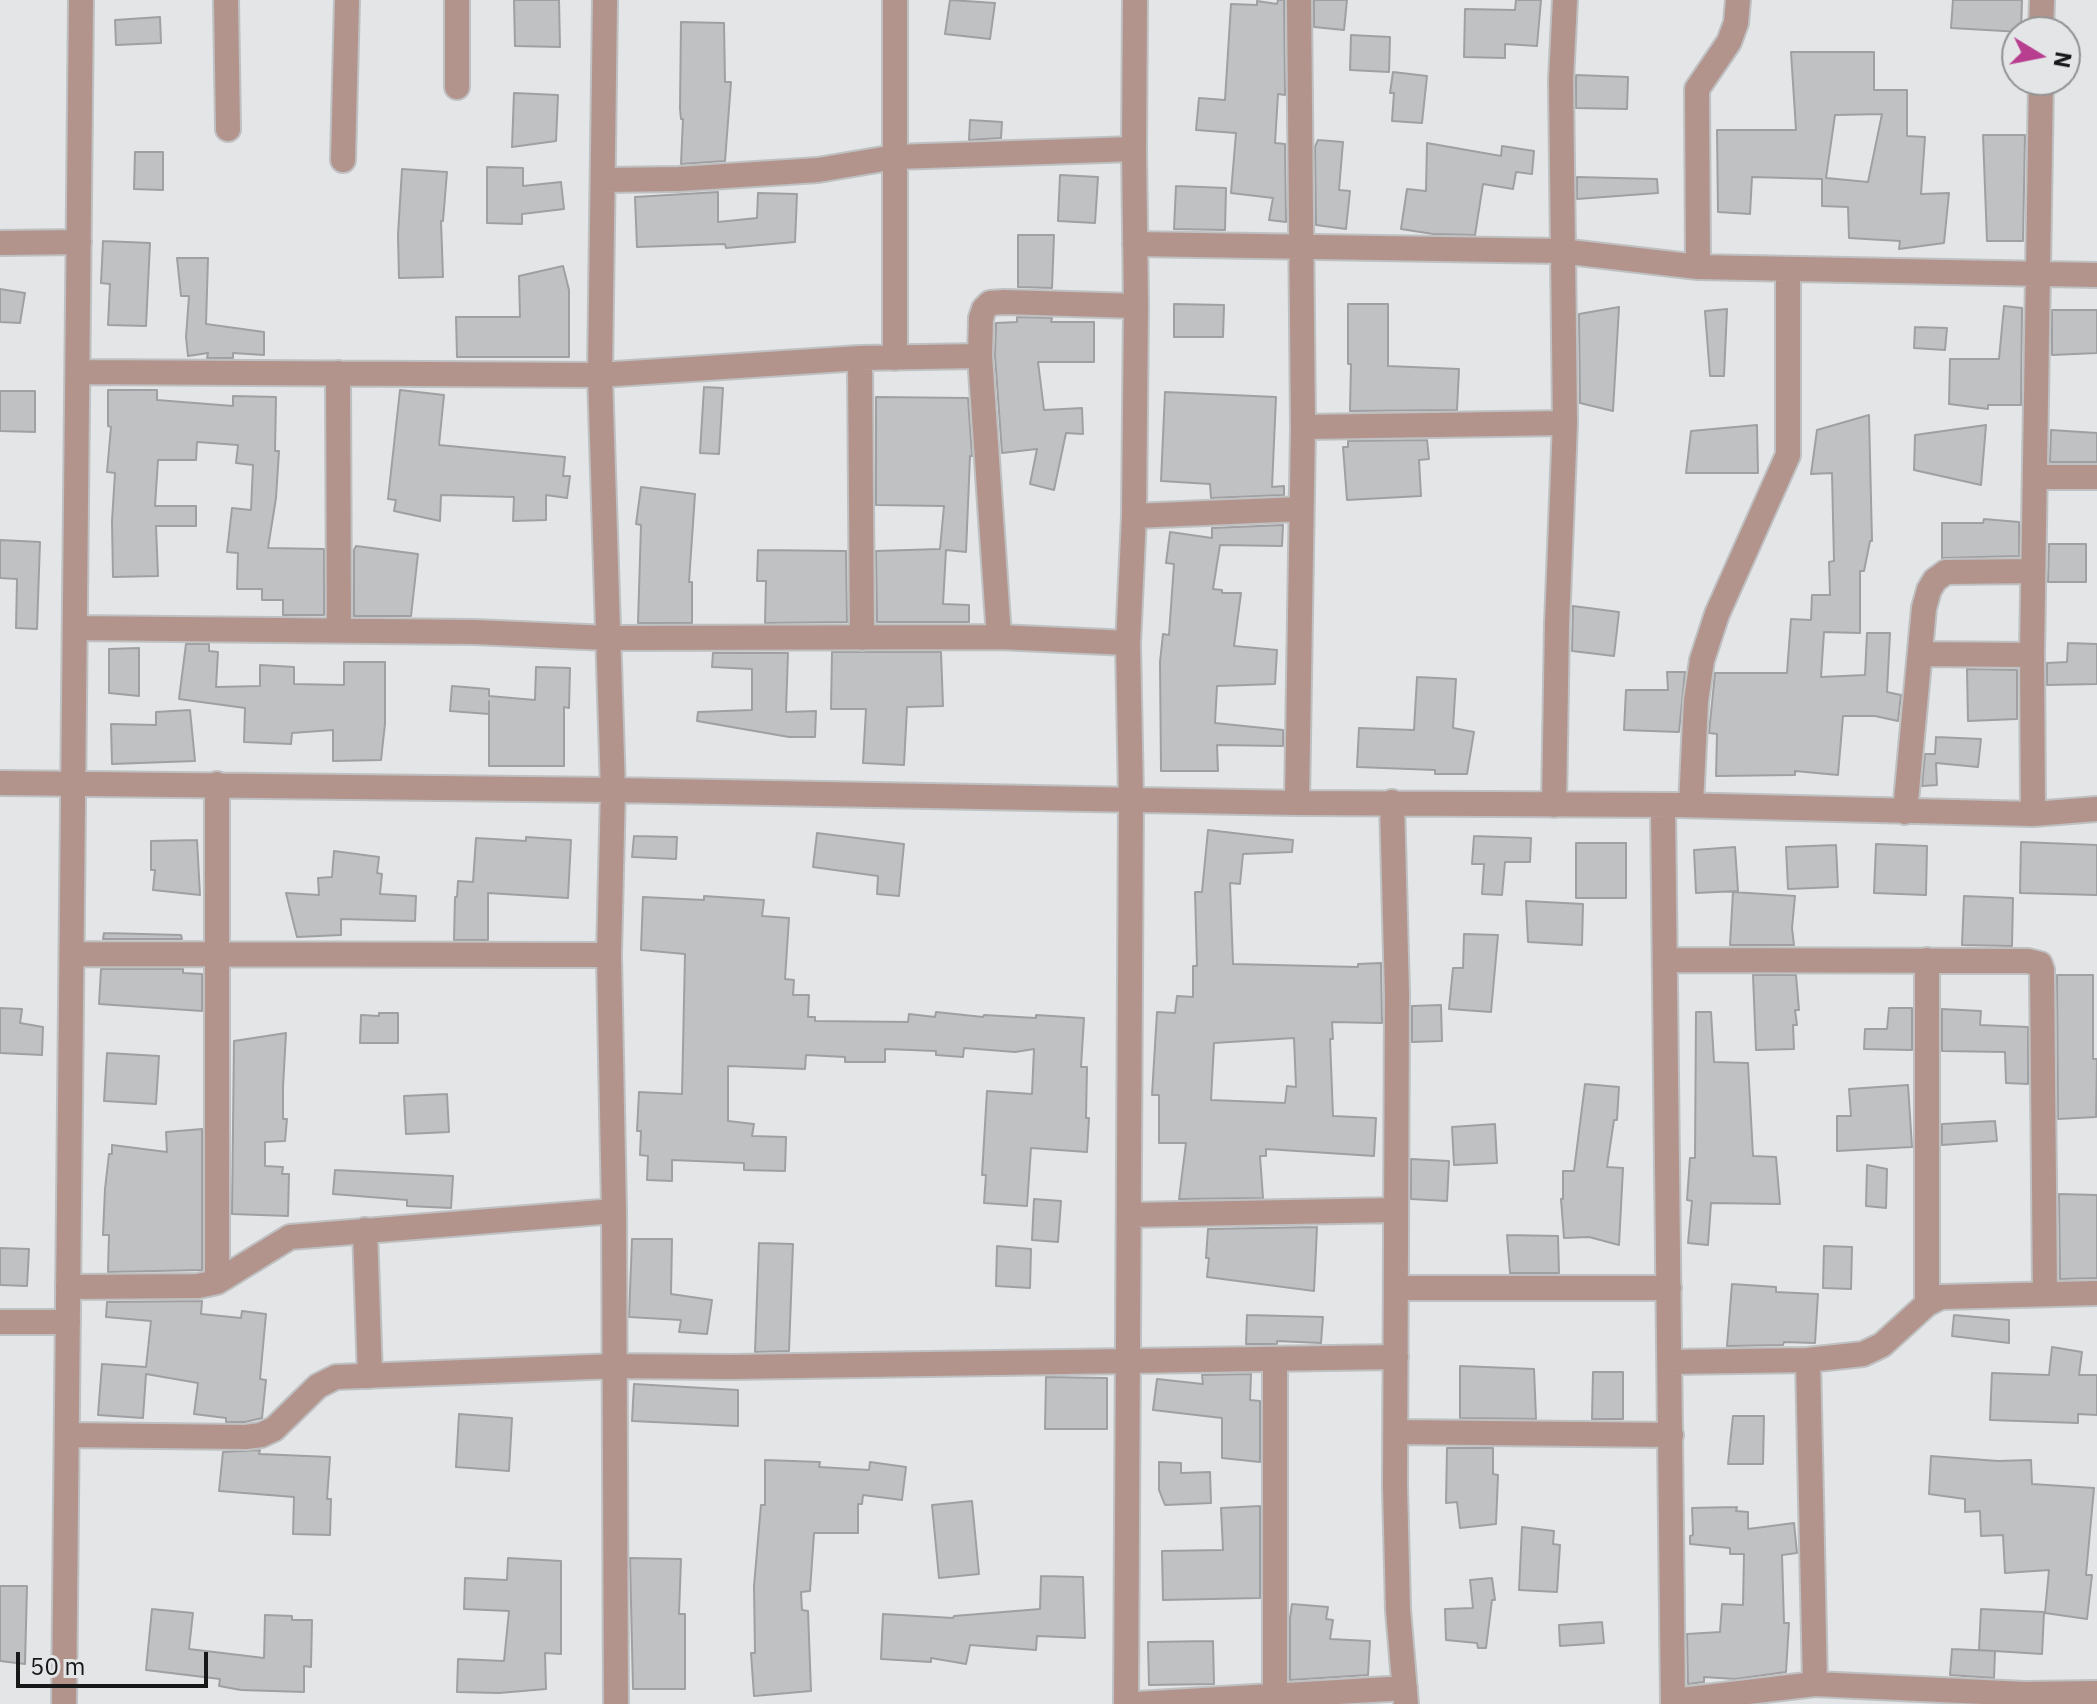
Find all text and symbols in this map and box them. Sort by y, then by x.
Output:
north arrow [2001,16,2081,96]
text: N [2047,50,2079,70]
scale bar [20,1636,212,1686]
text: 50 m [30,1650,85,1682]

